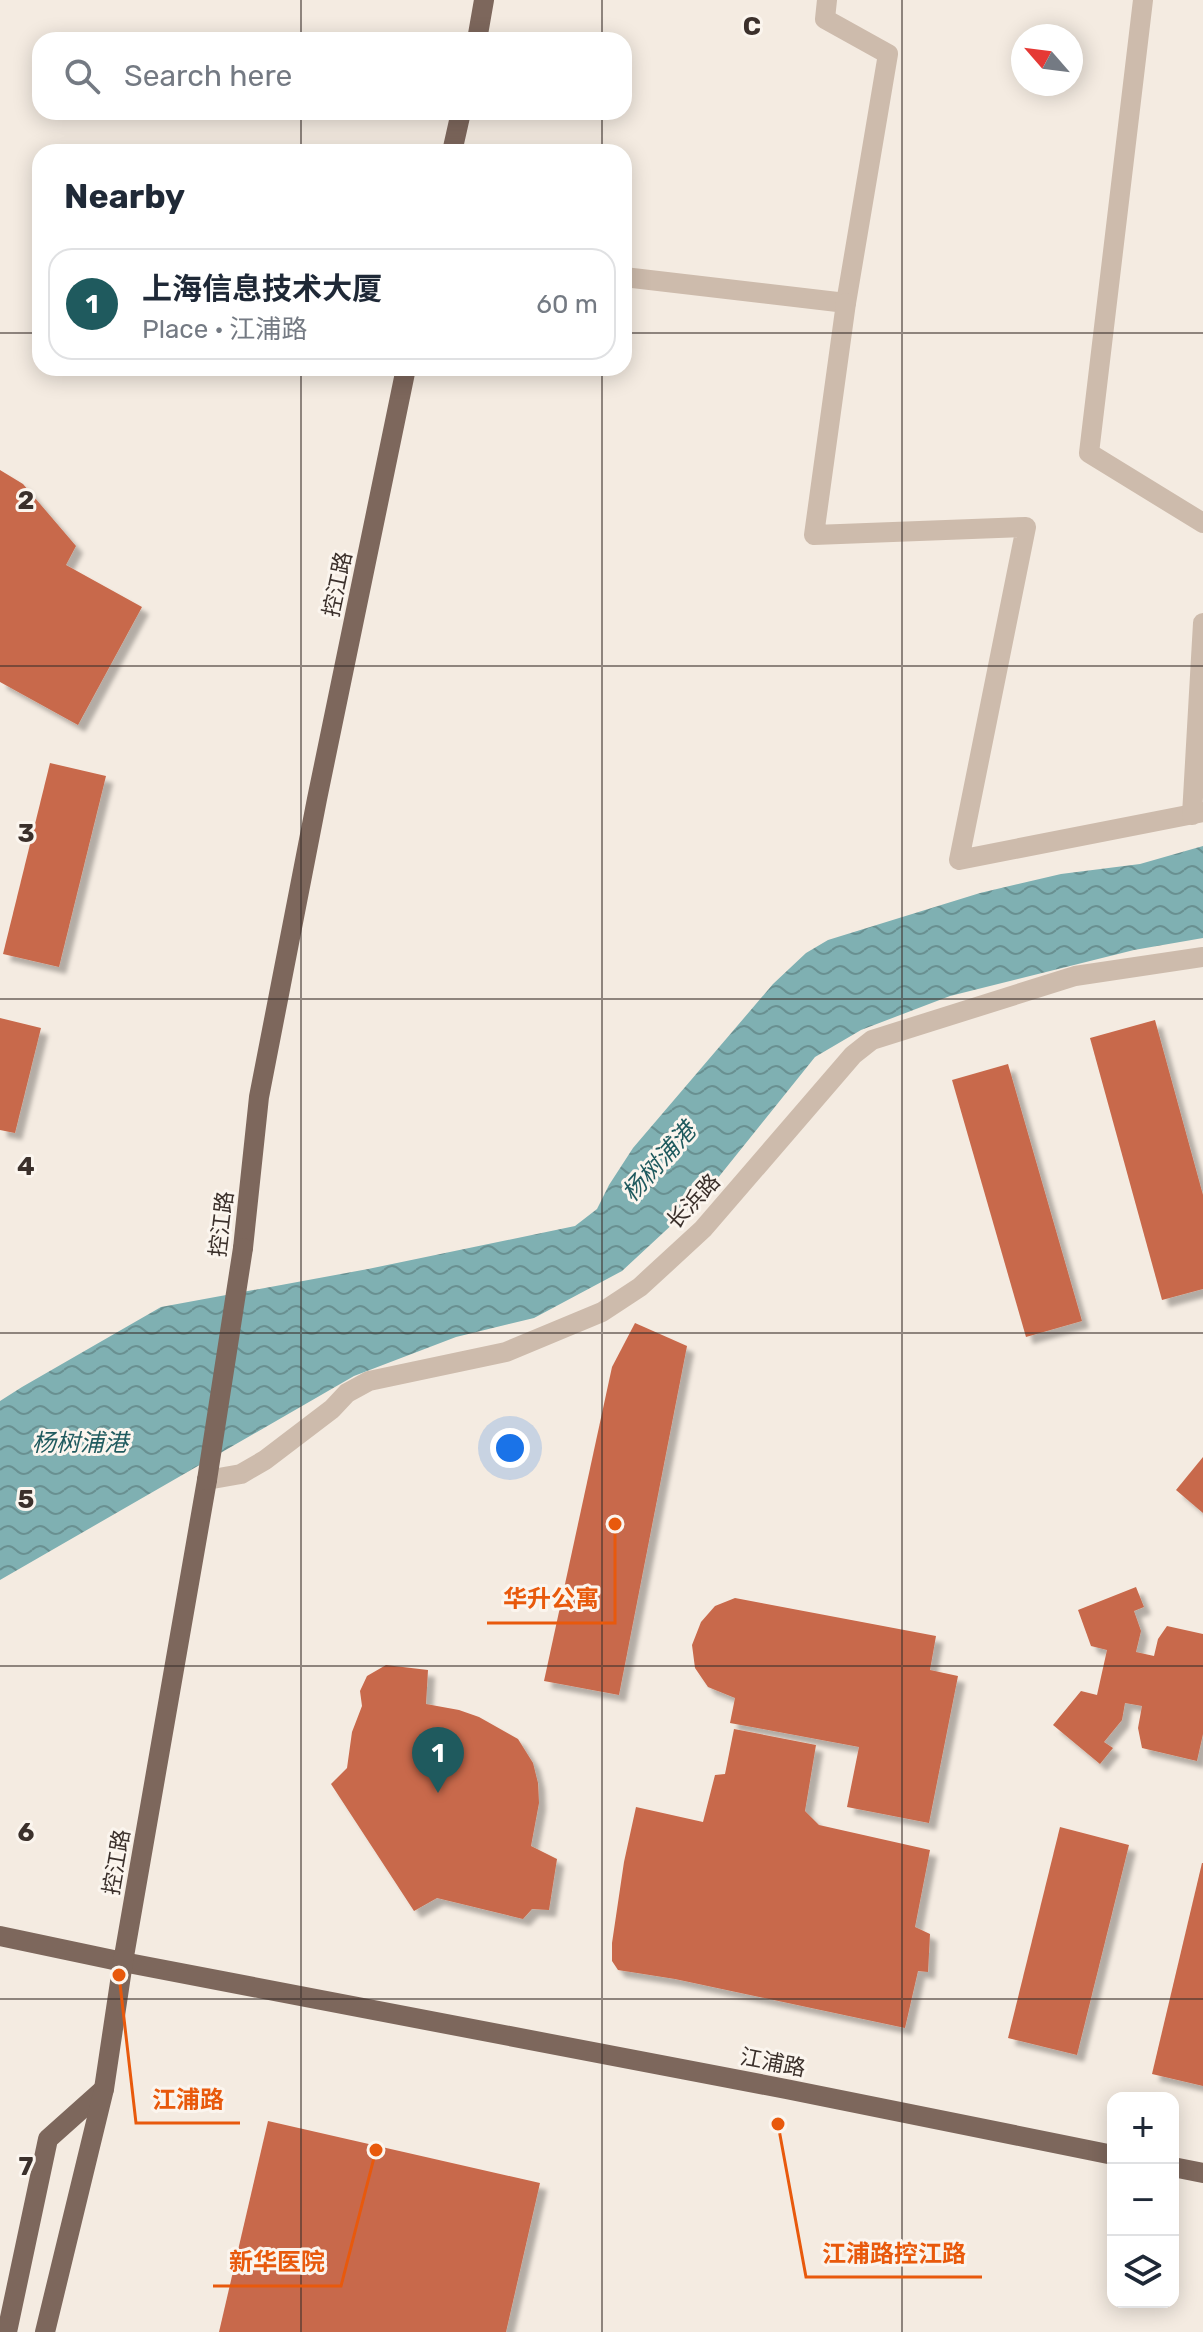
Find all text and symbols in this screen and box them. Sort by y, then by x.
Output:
text: C [743,11,761,42]
north arrow [1011,24,1083,96]
search box [32,32,632,120]
icon: search [60,54,104,98]
text: Search here [124,58,292,94]
text: Nearby [64,176,185,217]
text: 上海信息技术大厦 [142,271,382,307]
text: 1 [86,289,98,320]
text: 60 m [536,289,598,320]
text: Place · 江浦路 [142,314,308,345]
text: 2 [18,485,34,516]
street label: 控江路 [317,549,358,619]
text: 3 [17,818,35,849]
water label: 杨树浦港 [616,1115,704,1207]
text: 4 [17,1151,35,1182]
street label: 长浜路 [661,1168,726,1235]
street label: 控江路 [204,1190,239,1258]
your location [490,1428,530,1468]
water label: 杨树浦港 [32,1429,131,1457]
text: 5 [18,1484,34,1515]
callout: 华升公寓 [487,1575,615,1623]
text: 华升公寓 [503,1585,599,1613]
pin: 1 [412,1727,464,1793]
text: 6 [18,1817,35,1848]
street label: 控江路 [97,1827,136,1897]
street label: 江浦路 [738,2043,808,2082]
callout: 江浦路 [136,2075,240,2123]
text: 江浦路 [152,2086,224,2114]
map controls [1107,2092,1179,2308]
button: + [1107,2092,1179,2164]
text: 7 [19,2151,34,2182]
button: − [1107,2164,1179,2236]
callout: 江浦路控江路 [806,2229,982,2277]
button: layers [1107,2236,1179,2308]
callout: 新华医院 [213,2238,341,2286]
text: 江浦路控江路 [822,2240,966,2268]
text: 新华医院 [229,2248,325,2276]

